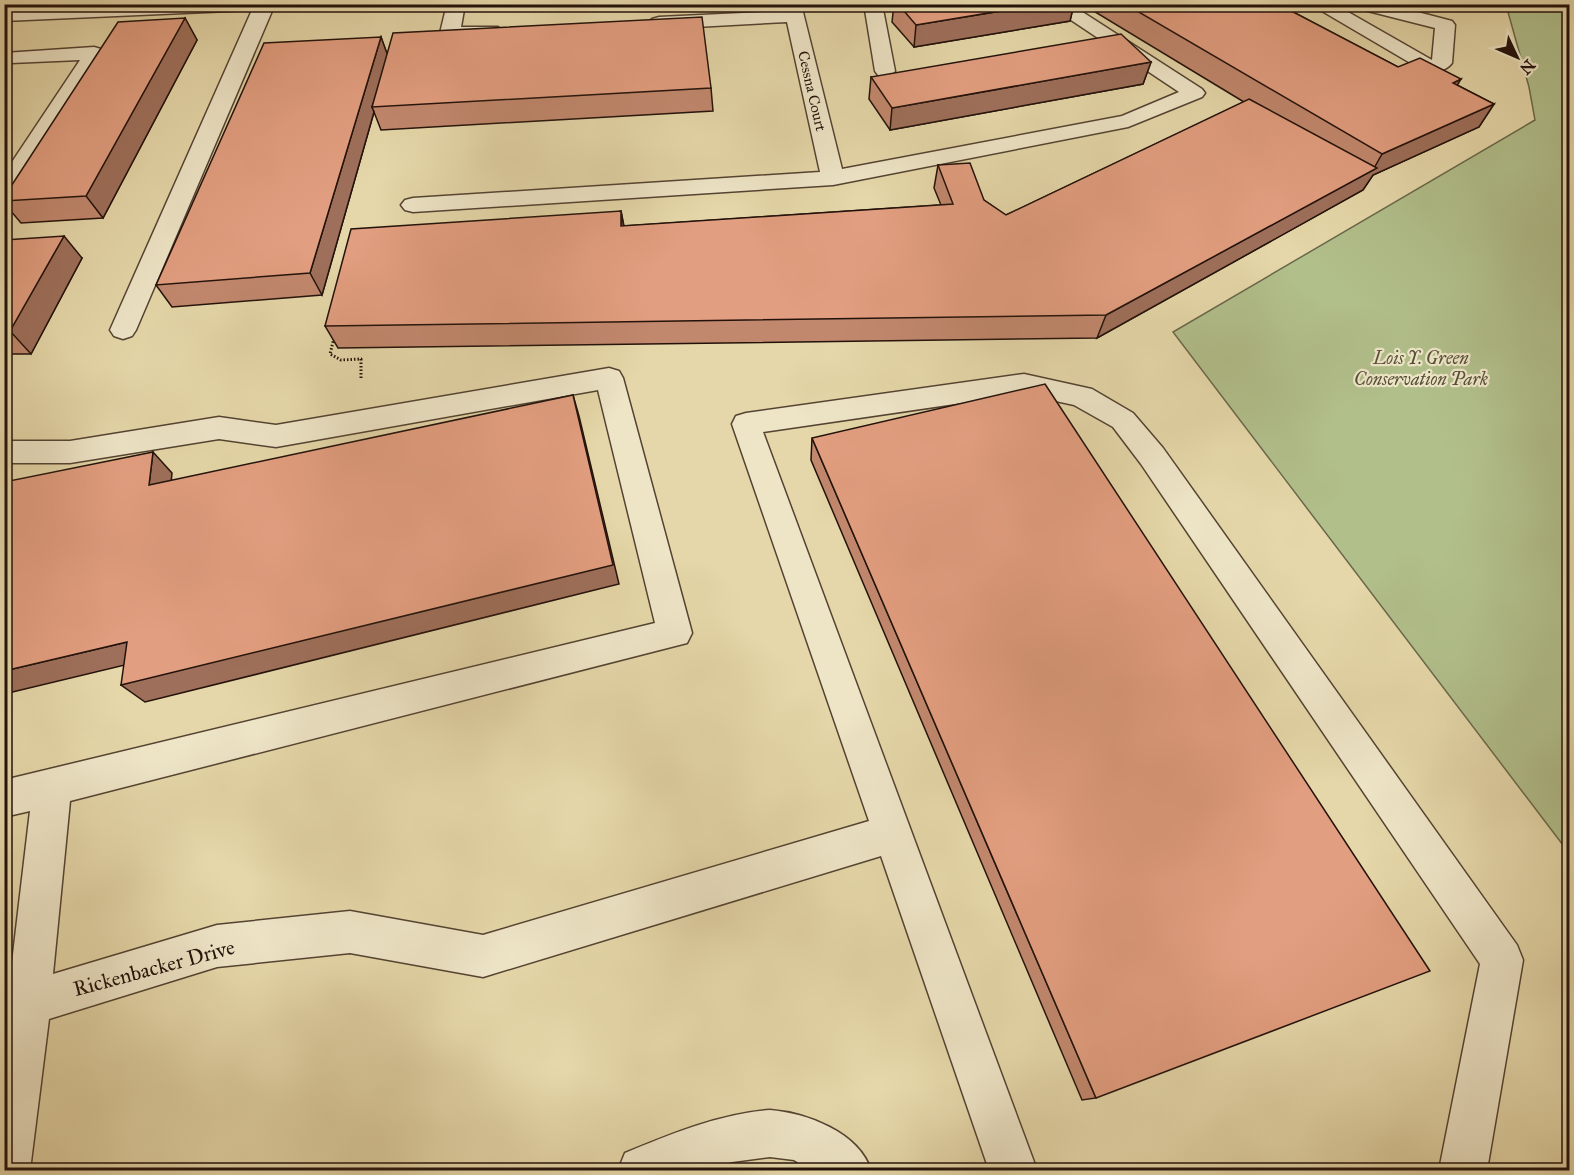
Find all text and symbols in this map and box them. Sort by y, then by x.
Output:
north arrow [1487,27,1547,87]
street label: Cessna Court [794,49,830,134]
text: N [1516,56,1539,79]
park label: Lois Y. Green Conservation Park [1354,347,1488,390]
street label: Rickenbacker Drive [70,934,238,1002]

